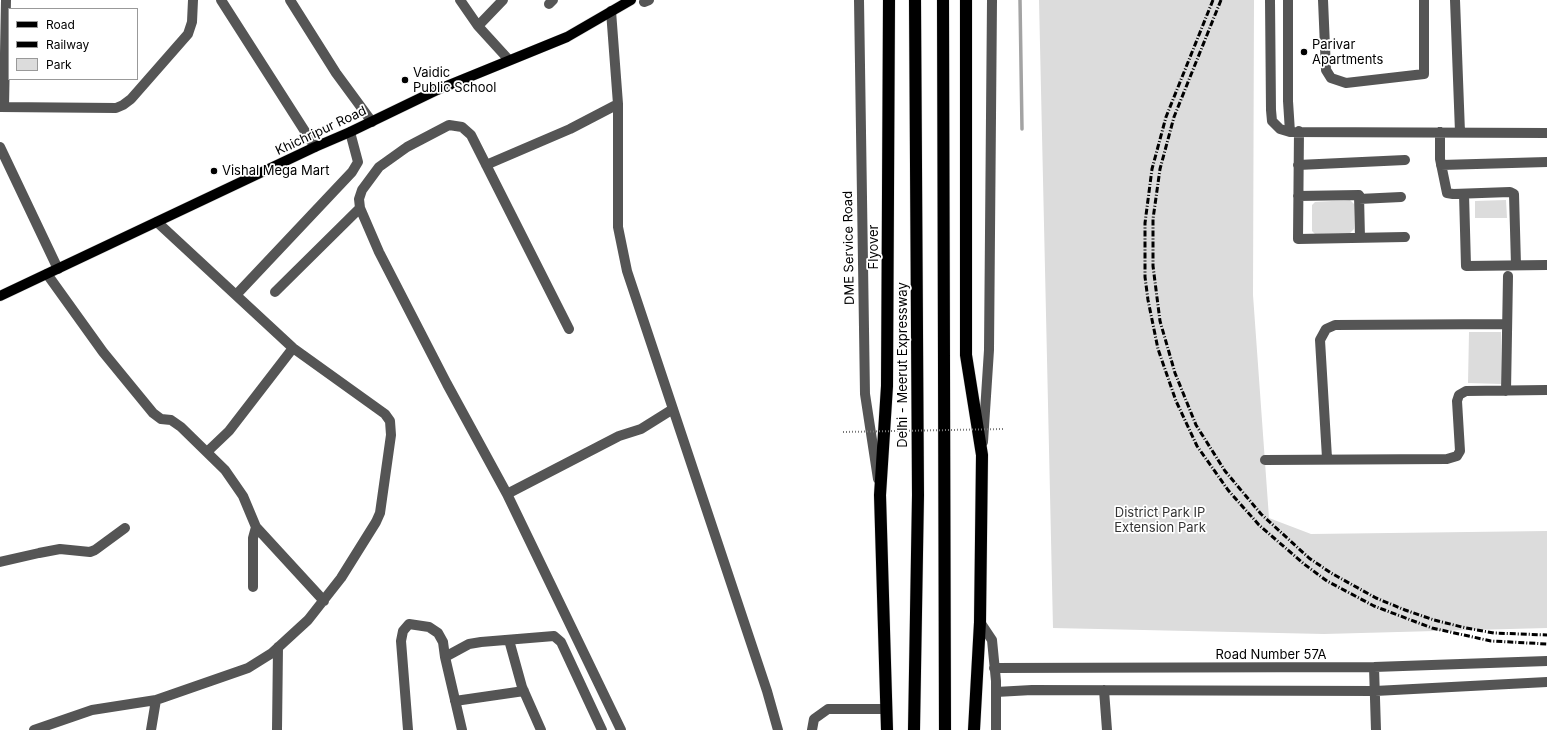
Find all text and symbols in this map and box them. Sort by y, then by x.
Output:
legend [8,8,138,80]
text: Road [46,17,75,32]
text: Railway [46,37,89,52]
place label: Parivar Apartments [1312,37,1383,68]
marker: Parivar Apartments [1299,47,1309,57]
text: Park [46,57,72,72]
place label: Vaidic Public School [413,65,497,96]
marker: Vaidic Public School [400,75,410,85]
street label: Khichripur Road [273,103,369,159]
place label: Vishal Mega Mart [222,163,329,179]
marker: Vishal Mega Mart [209,166,219,176]
street label: DME Service Road [840,191,858,305]
street label: Flyover [866,224,882,270]
street label: Delhi - Meerut Expressway [895,282,911,448]
park label: District Park IP Extension Park [1114,505,1206,536]
street label: Road Number 57A [1216,647,1326,663]

